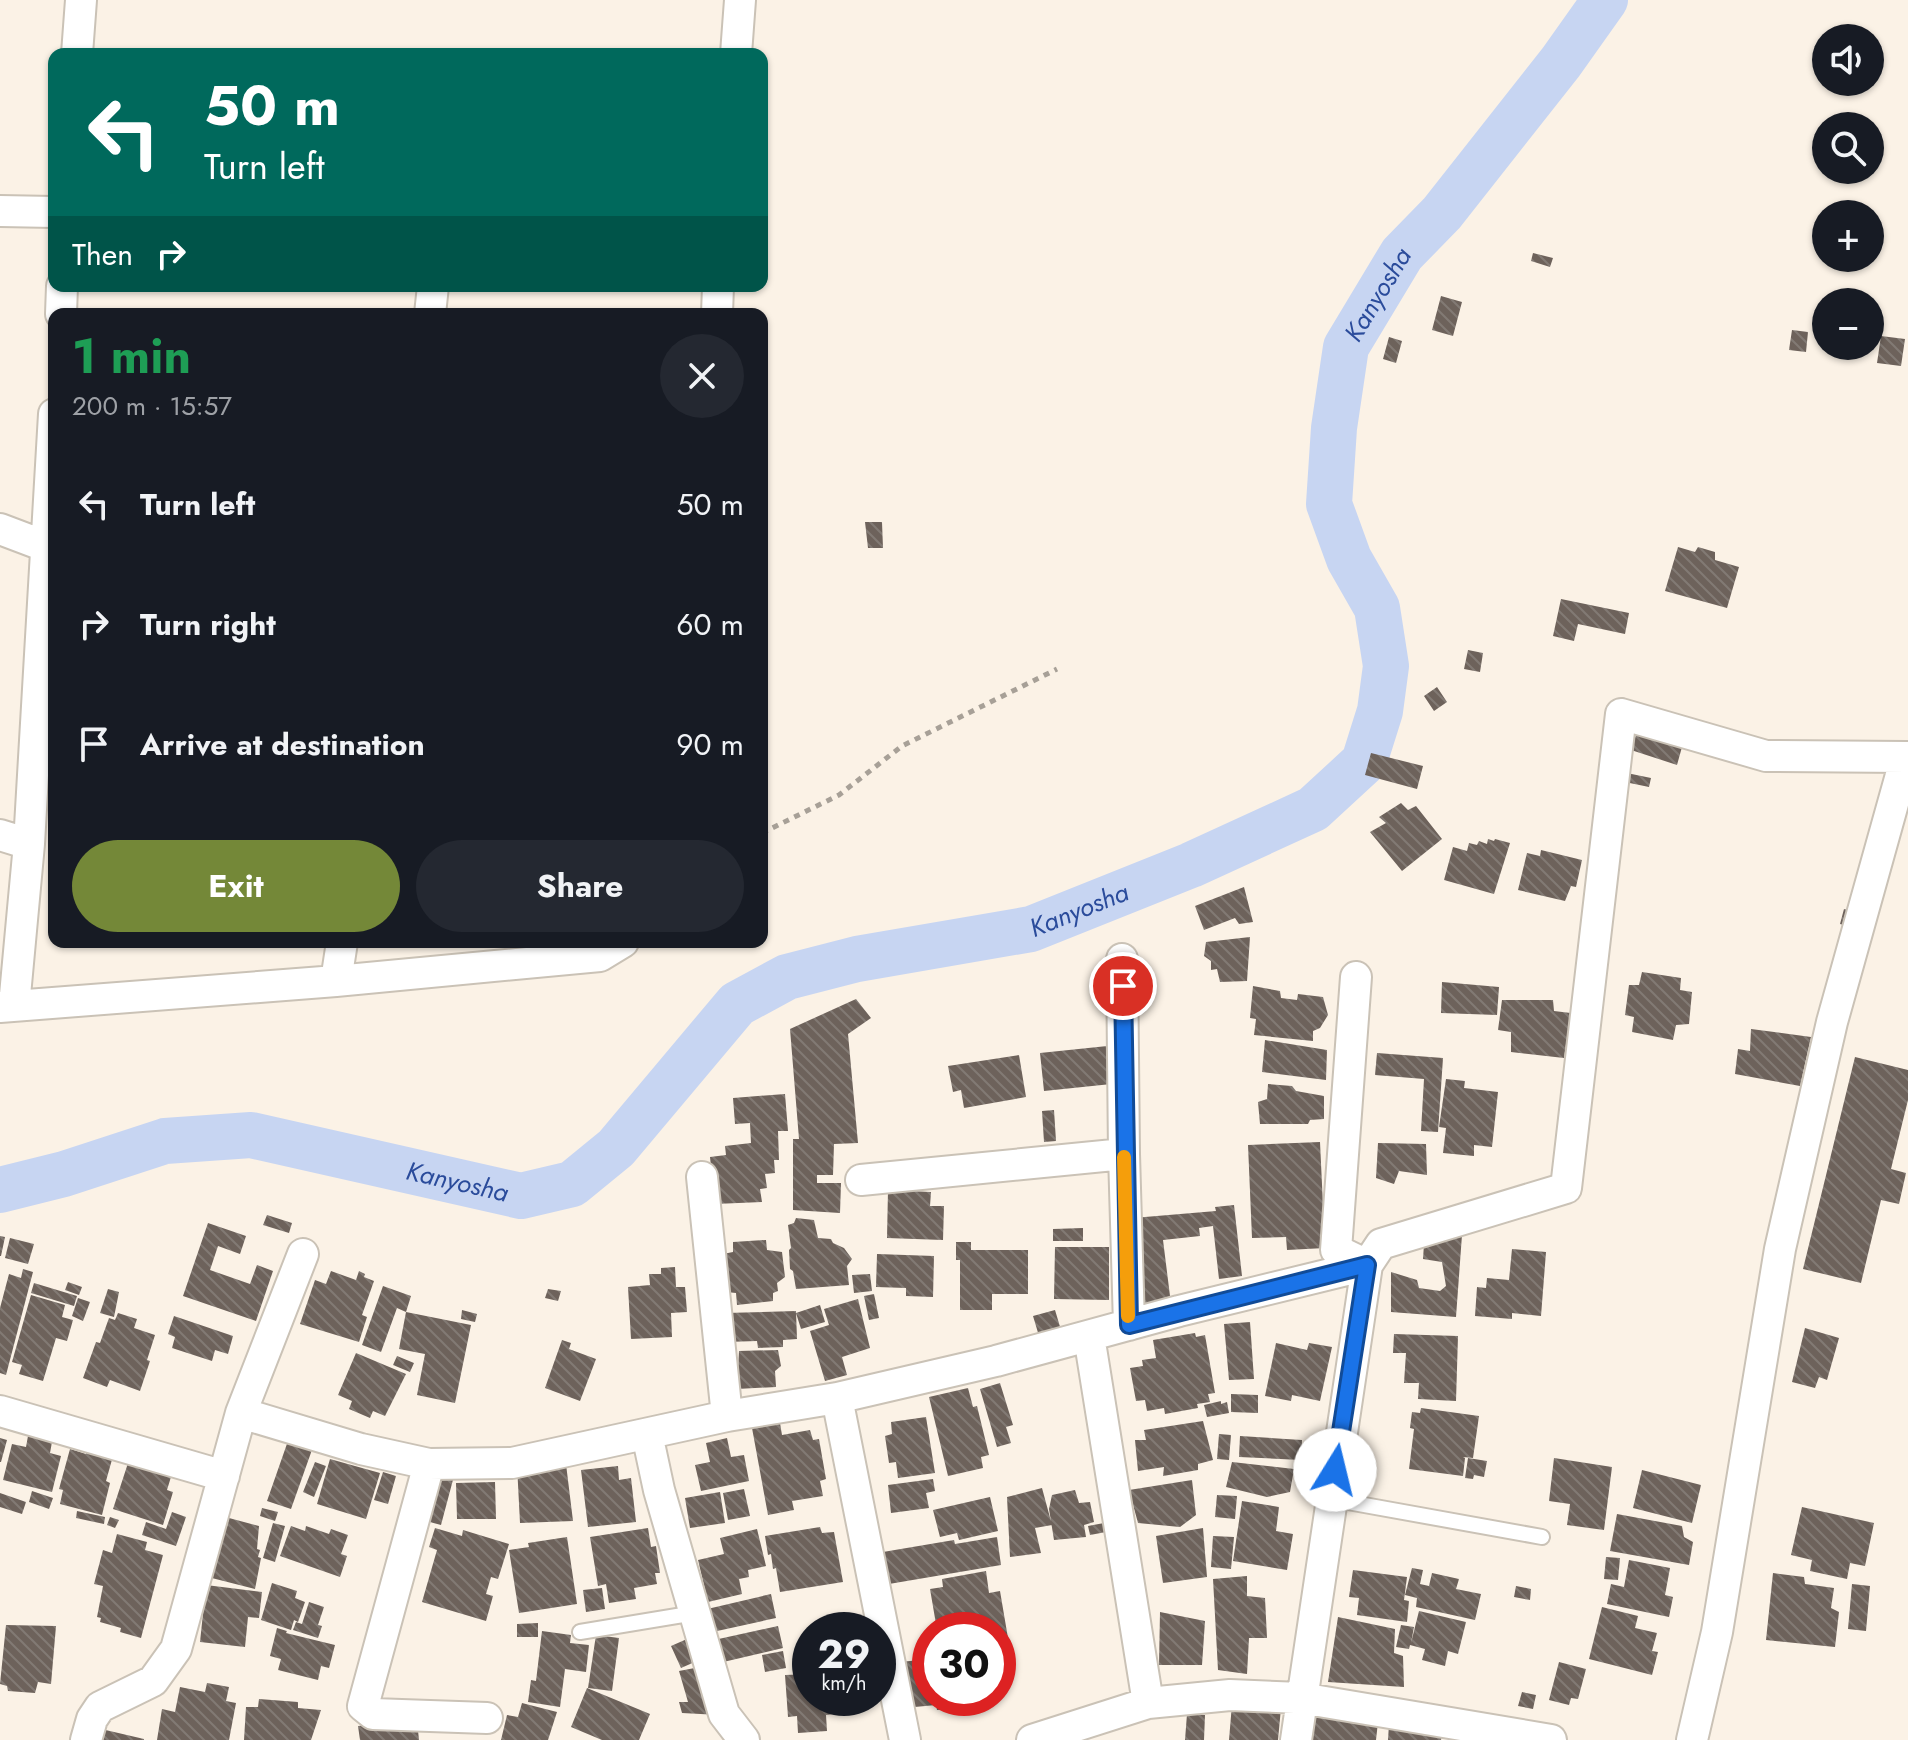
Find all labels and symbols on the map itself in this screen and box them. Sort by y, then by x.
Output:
water label: Kanyosha [1335,240,1421,349]
water label: Kanyosha [1024,873,1135,947]
pin [1089,952,1157,1020]
water label: Kanyosha [402,1152,513,1212]
position arrow [1293,1428,1377,1512]
speed limit sign: 30 [912,1612,1016,1716]

